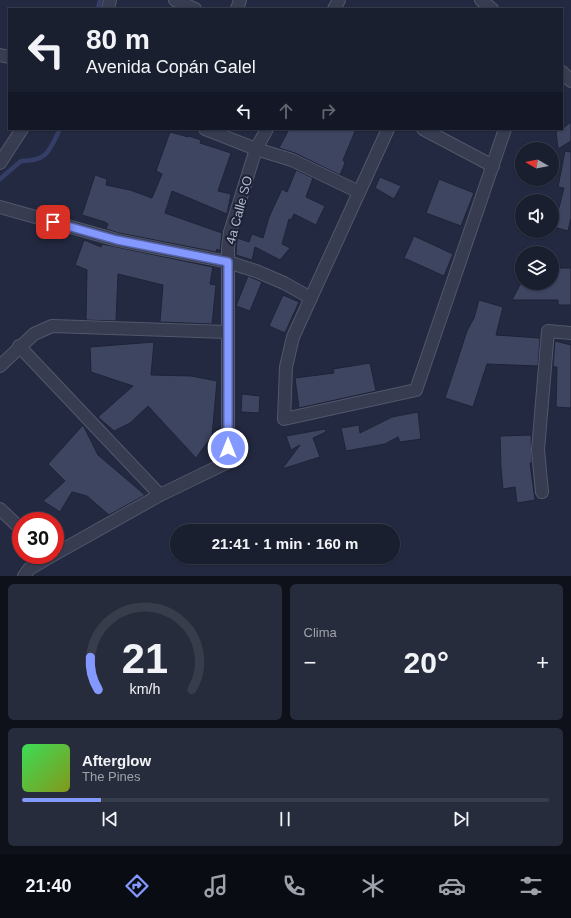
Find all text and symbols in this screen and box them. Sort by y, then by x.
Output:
icon: left [20,24,72,76]
text: 80 m [86,24,150,55]
text: Avenida Copán Galel [86,57,256,77]
icon: left [233,100,255,122]
icon: ahead [275,100,297,122]
icon: right [317,100,339,122]
north arrow [515,142,559,186]
map controls [515,142,559,290]
street label: 4a Calle SO [223,174,255,246]
button: sound [515,194,559,238]
pin [36,205,70,239]
icon: arrive [42,211,64,233]
button: layers [515,246,559,290]
position arrow [207,427,249,469]
speed limit sign: 30 [12,512,64,564]
text: 21:41 · 1 min · 160 m [212,535,358,552]
text: Clima [304,625,337,640]
text: 21 [122,635,168,682]
text: 20° [404,646,449,679]
text: − [304,650,316,675]
text: + [536,650,549,675]
text: km/h [129,681,160,697]
text: Afterglow [82,752,151,769]
text: The Pines [82,769,141,784]
icon: previous [99,808,121,830]
icon: pause [274,808,296,830]
icon: next [450,808,472,830]
icon: directions [123,872,151,900]
icon: music [202,872,230,900]
icon: phone [280,872,308,900]
icon: climate [359,872,387,900]
icon: car [438,872,466,900]
icon: filters [517,872,545,900]
text: 21:40 [25,876,72,896]

